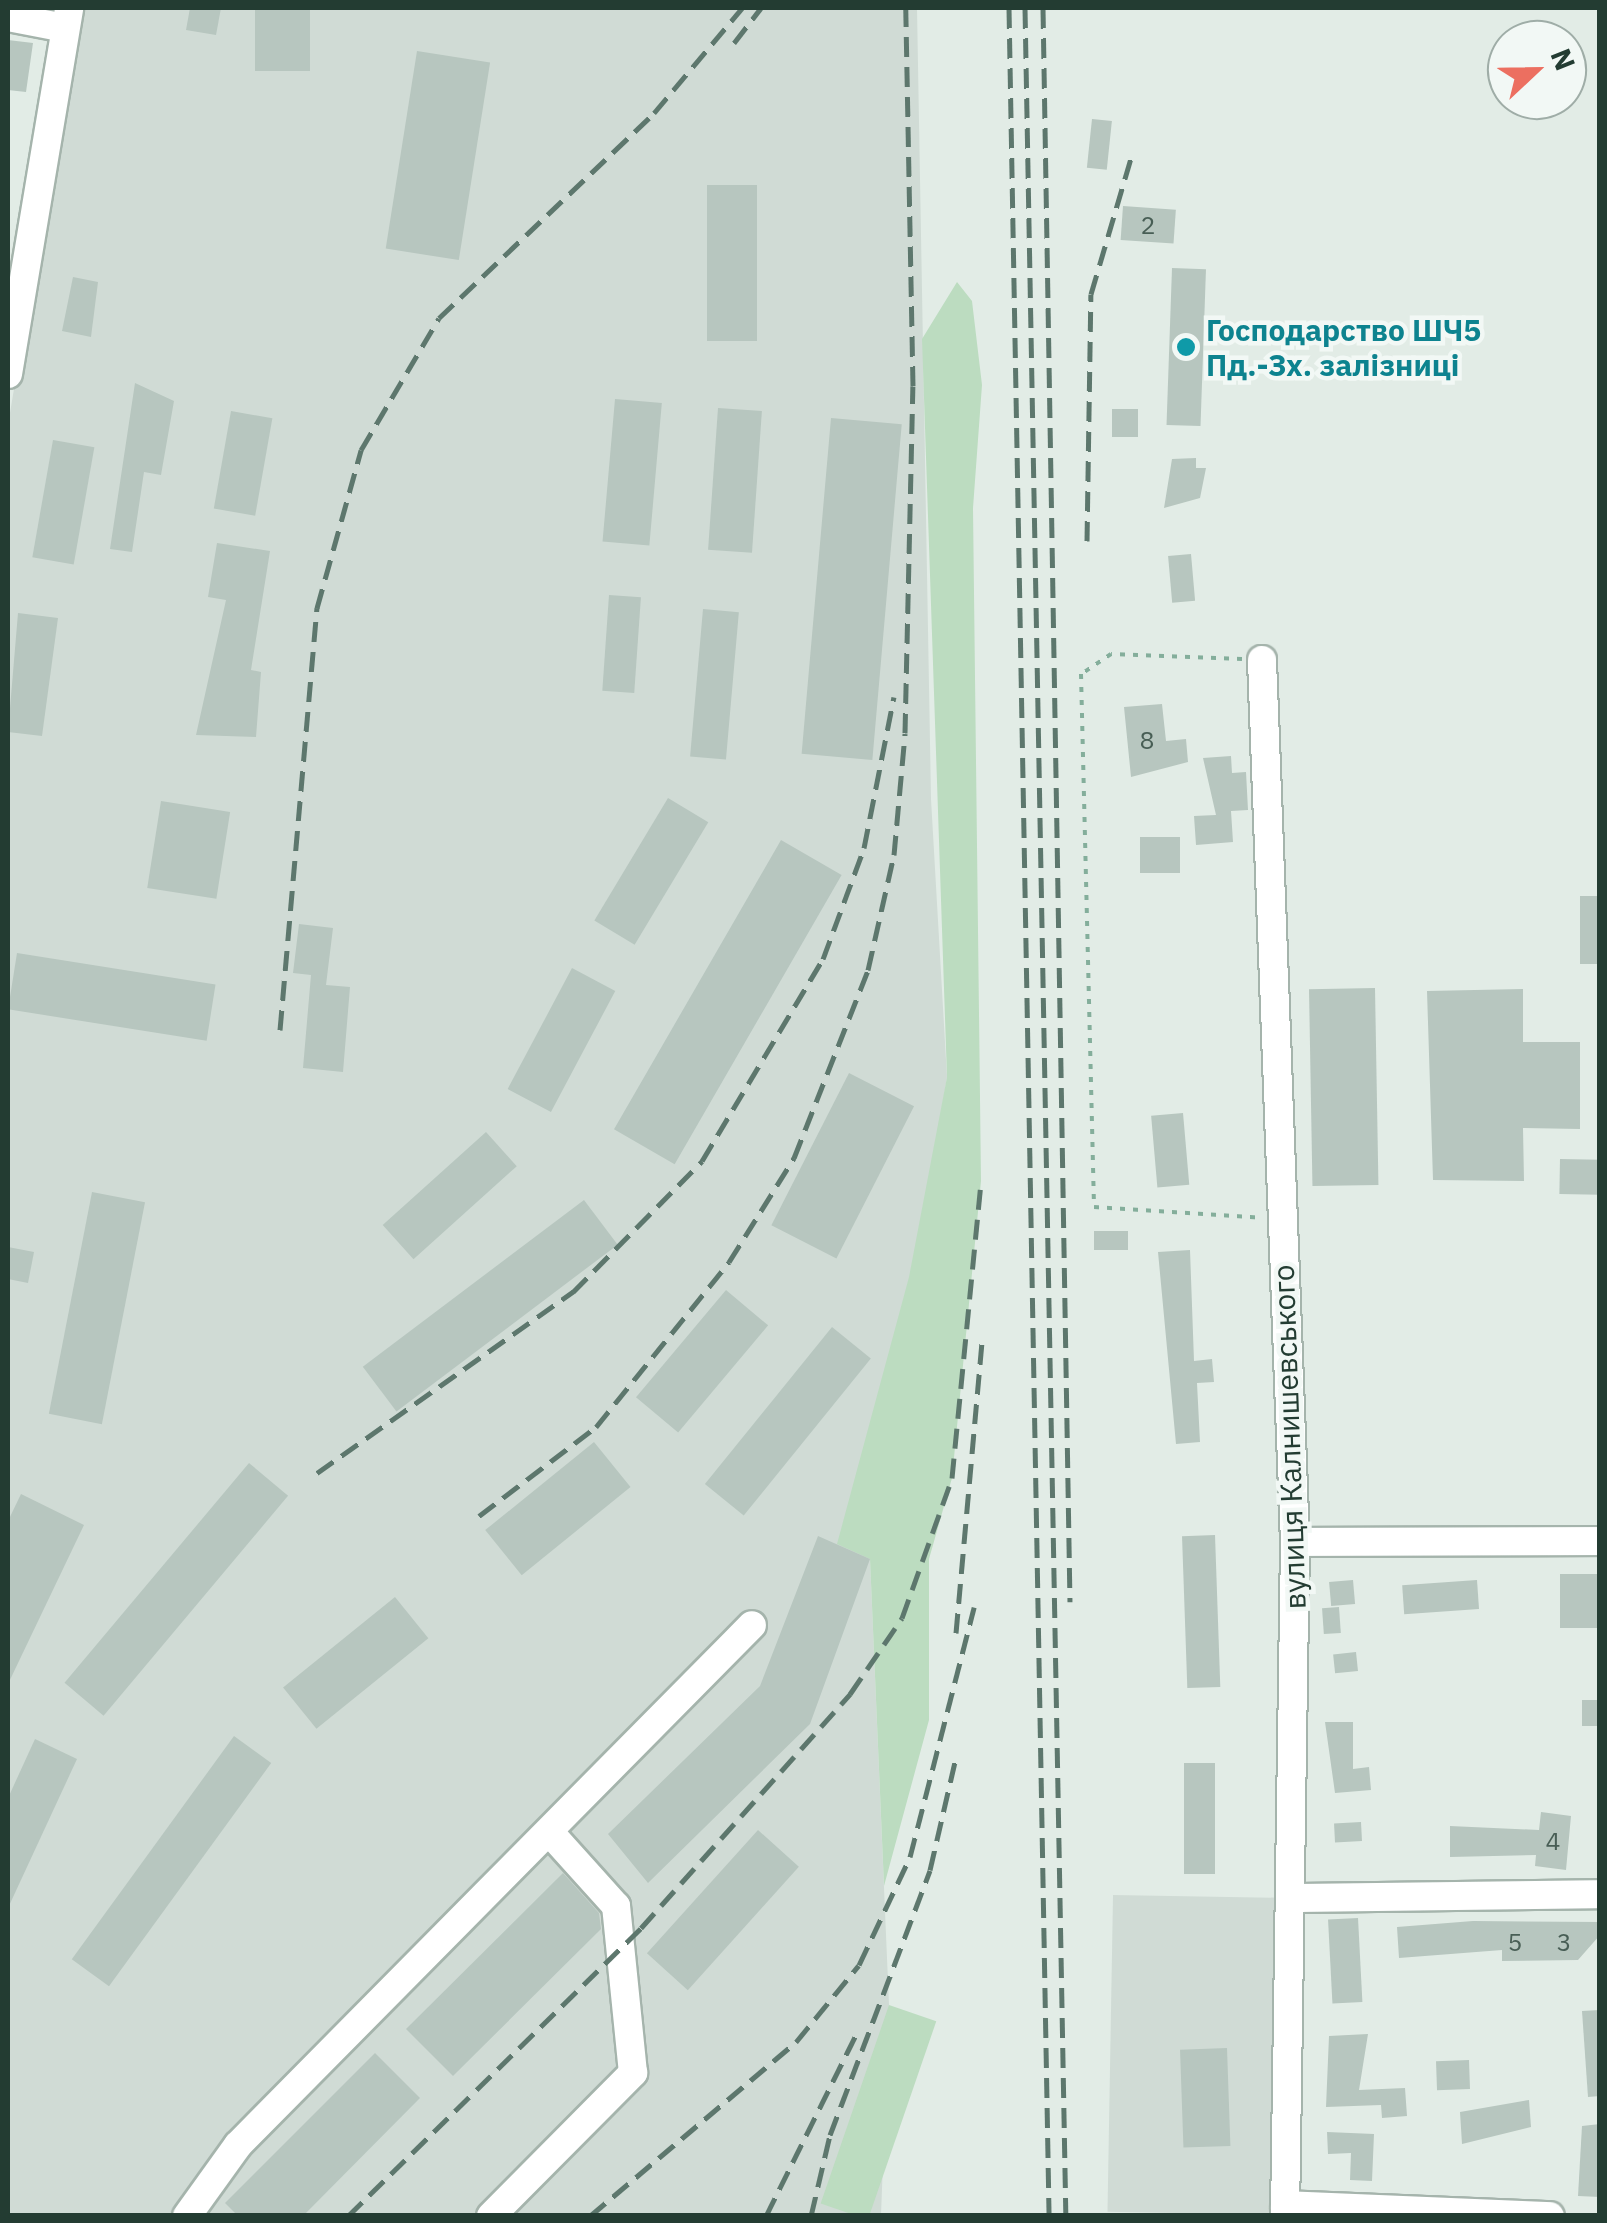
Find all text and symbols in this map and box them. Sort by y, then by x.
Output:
north arrow [1487,20,1587,120]
text: N [1542,43,1584,76]
house number: 2 [1141,210,1155,240]
place label: Господарство ШЧ5 Пд.-Зх. залізниці [1206,312,1481,382]
marker: Господарство ШЧ5 Пд.-Зх. залізниці [1175,336,1197,358]
house number: 8 [1140,725,1154,755]
street label: вулиця Калнишевського [1265,1264,1313,1610]
house number: 4 [1546,1826,1560,1856]
house number: 5 [1508,1927,1522,1957]
house number: 3 [1557,1927,1571,1957]

